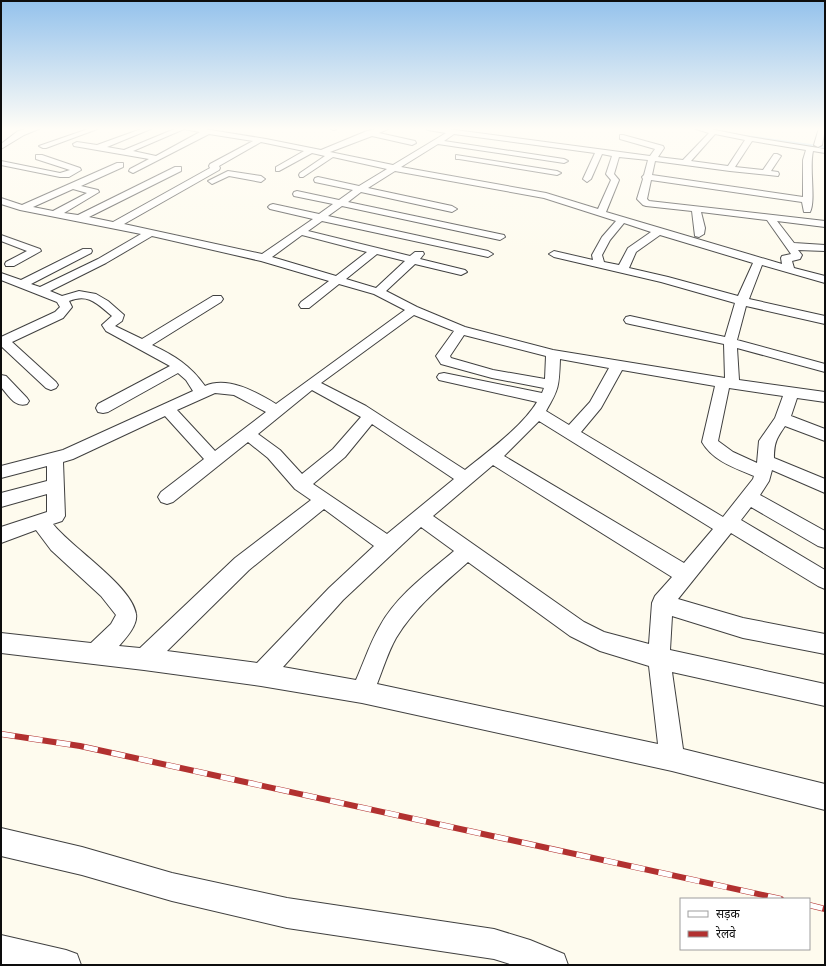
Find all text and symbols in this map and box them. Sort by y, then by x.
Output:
legend [680,898,810,950]
text: सड़क [716,906,741,921]
text: रेलवे [716,926,736,941]

